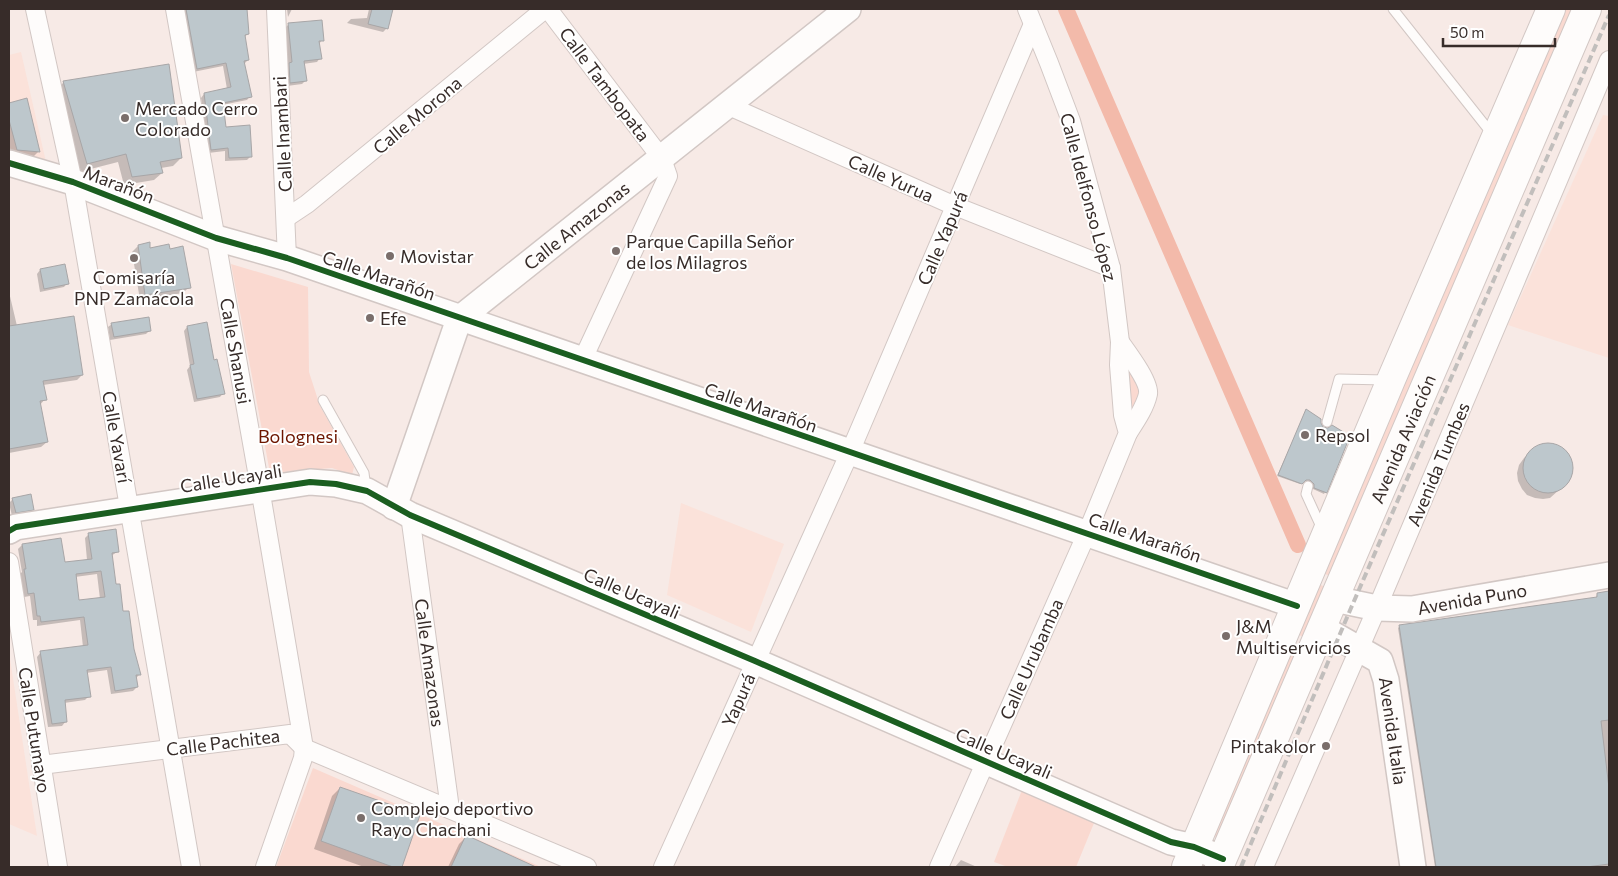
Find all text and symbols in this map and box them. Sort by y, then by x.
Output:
scale bar [1443,15,1556,47]
street label: Calle Tambopata [555,23,655,145]
text: 50 m [1450,23,1484,41]
street label: Calle Morona [368,71,466,159]
street label: Calle Inambari [268,75,296,193]
place label: Mercado Cerro Colorado [135,97,258,140]
street label: Calle Idelfonso López [1056,110,1122,284]
marker: Mercado Cerro Colorado [119,112,131,124]
street label: Calle Yurua [845,149,937,207]
street label: Marañón [80,160,158,208]
street label: Calle Amazonas [519,177,634,274]
street label: Calle Yapurá [912,188,972,288]
place label: Parque Capilla Señor de los Milagros [626,230,794,273]
street label: Calle Marañón [320,245,438,305]
place label: Movistar [400,245,474,267]
marker: Parque Capilla Señor de los Milagros [610,245,622,257]
marker: Movistar [384,250,396,262]
marker: Comisaría PNP Zamácola [128,252,140,264]
place label: Comisaría PNP Zamácola [74,266,194,309]
street label: Calle Shanusi [216,296,256,406]
place label: Efe [380,307,407,329]
marker: Efe [364,312,376,324]
street label: Avenida Aviación [1365,371,1440,507]
street label: Calle Marañón [702,377,820,437]
street label: Calle Yavarí [98,389,136,486]
street label: Avenida Tumbes [1402,399,1474,529]
place label: Repsol [1315,424,1370,446]
park label: Bolognesi [258,425,338,447]
marker: Repsol [1299,429,1311,441]
street label: Calle Ucayali [178,459,284,497]
street label: Calle Marañón [1086,507,1204,567]
street label: Calle Ucayali [580,563,684,623]
street label: Avenida Puno [1416,578,1529,619]
street label: Calle Urubamba [995,595,1067,723]
street label: Calle Amazonas [410,597,450,728]
place label: J&M Multiservicios [1236,615,1351,658]
marker: J&M Multiservicios [1220,630,1232,642]
street label: Calle Putumayo [14,665,56,795]
street label: Yapurá [716,670,760,730]
street label: Avenida Italia [1375,675,1412,786]
street label: Calle Ucayali [952,723,1056,783]
street label: Calle Pachitea [165,724,281,760]
place label: Pintakolor [1230,735,1316,757]
marker: Pintakolor [1320,740,1332,752]
place label: Complejo deportivo Rayo Chachani [371,797,533,840]
marker: Complejo deportivo Rayo Chachani [355,812,367,824]

